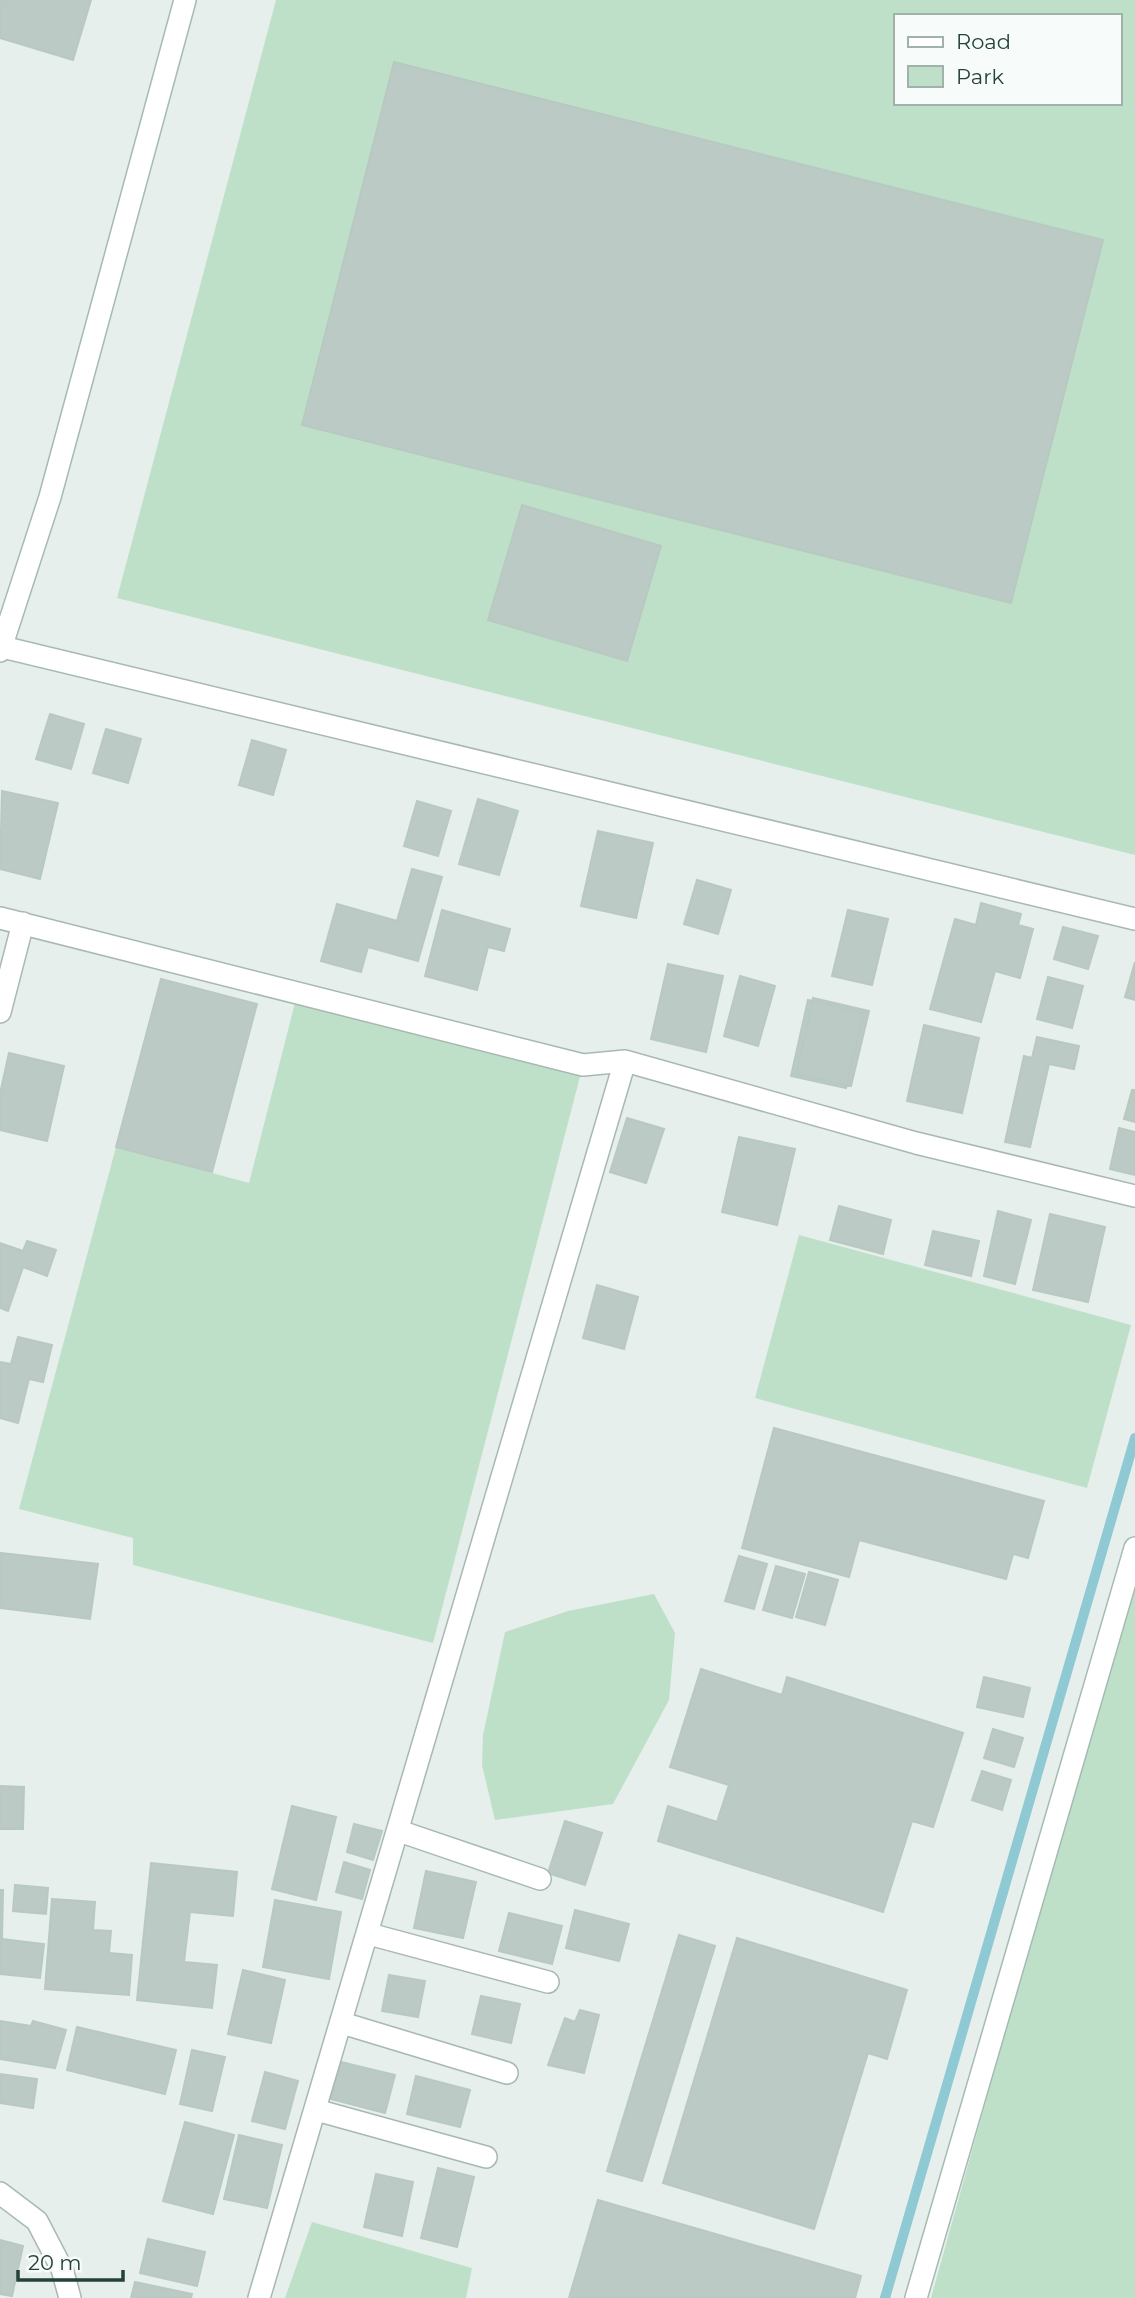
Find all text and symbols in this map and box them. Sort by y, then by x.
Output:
legend [894,14,1121,105]
text: Road [956,29,1011,54]
text: Park [956,64,1004,89]
scale bar [18,2238,122,2282]
text: 20 m [28,2250,82,2275]

